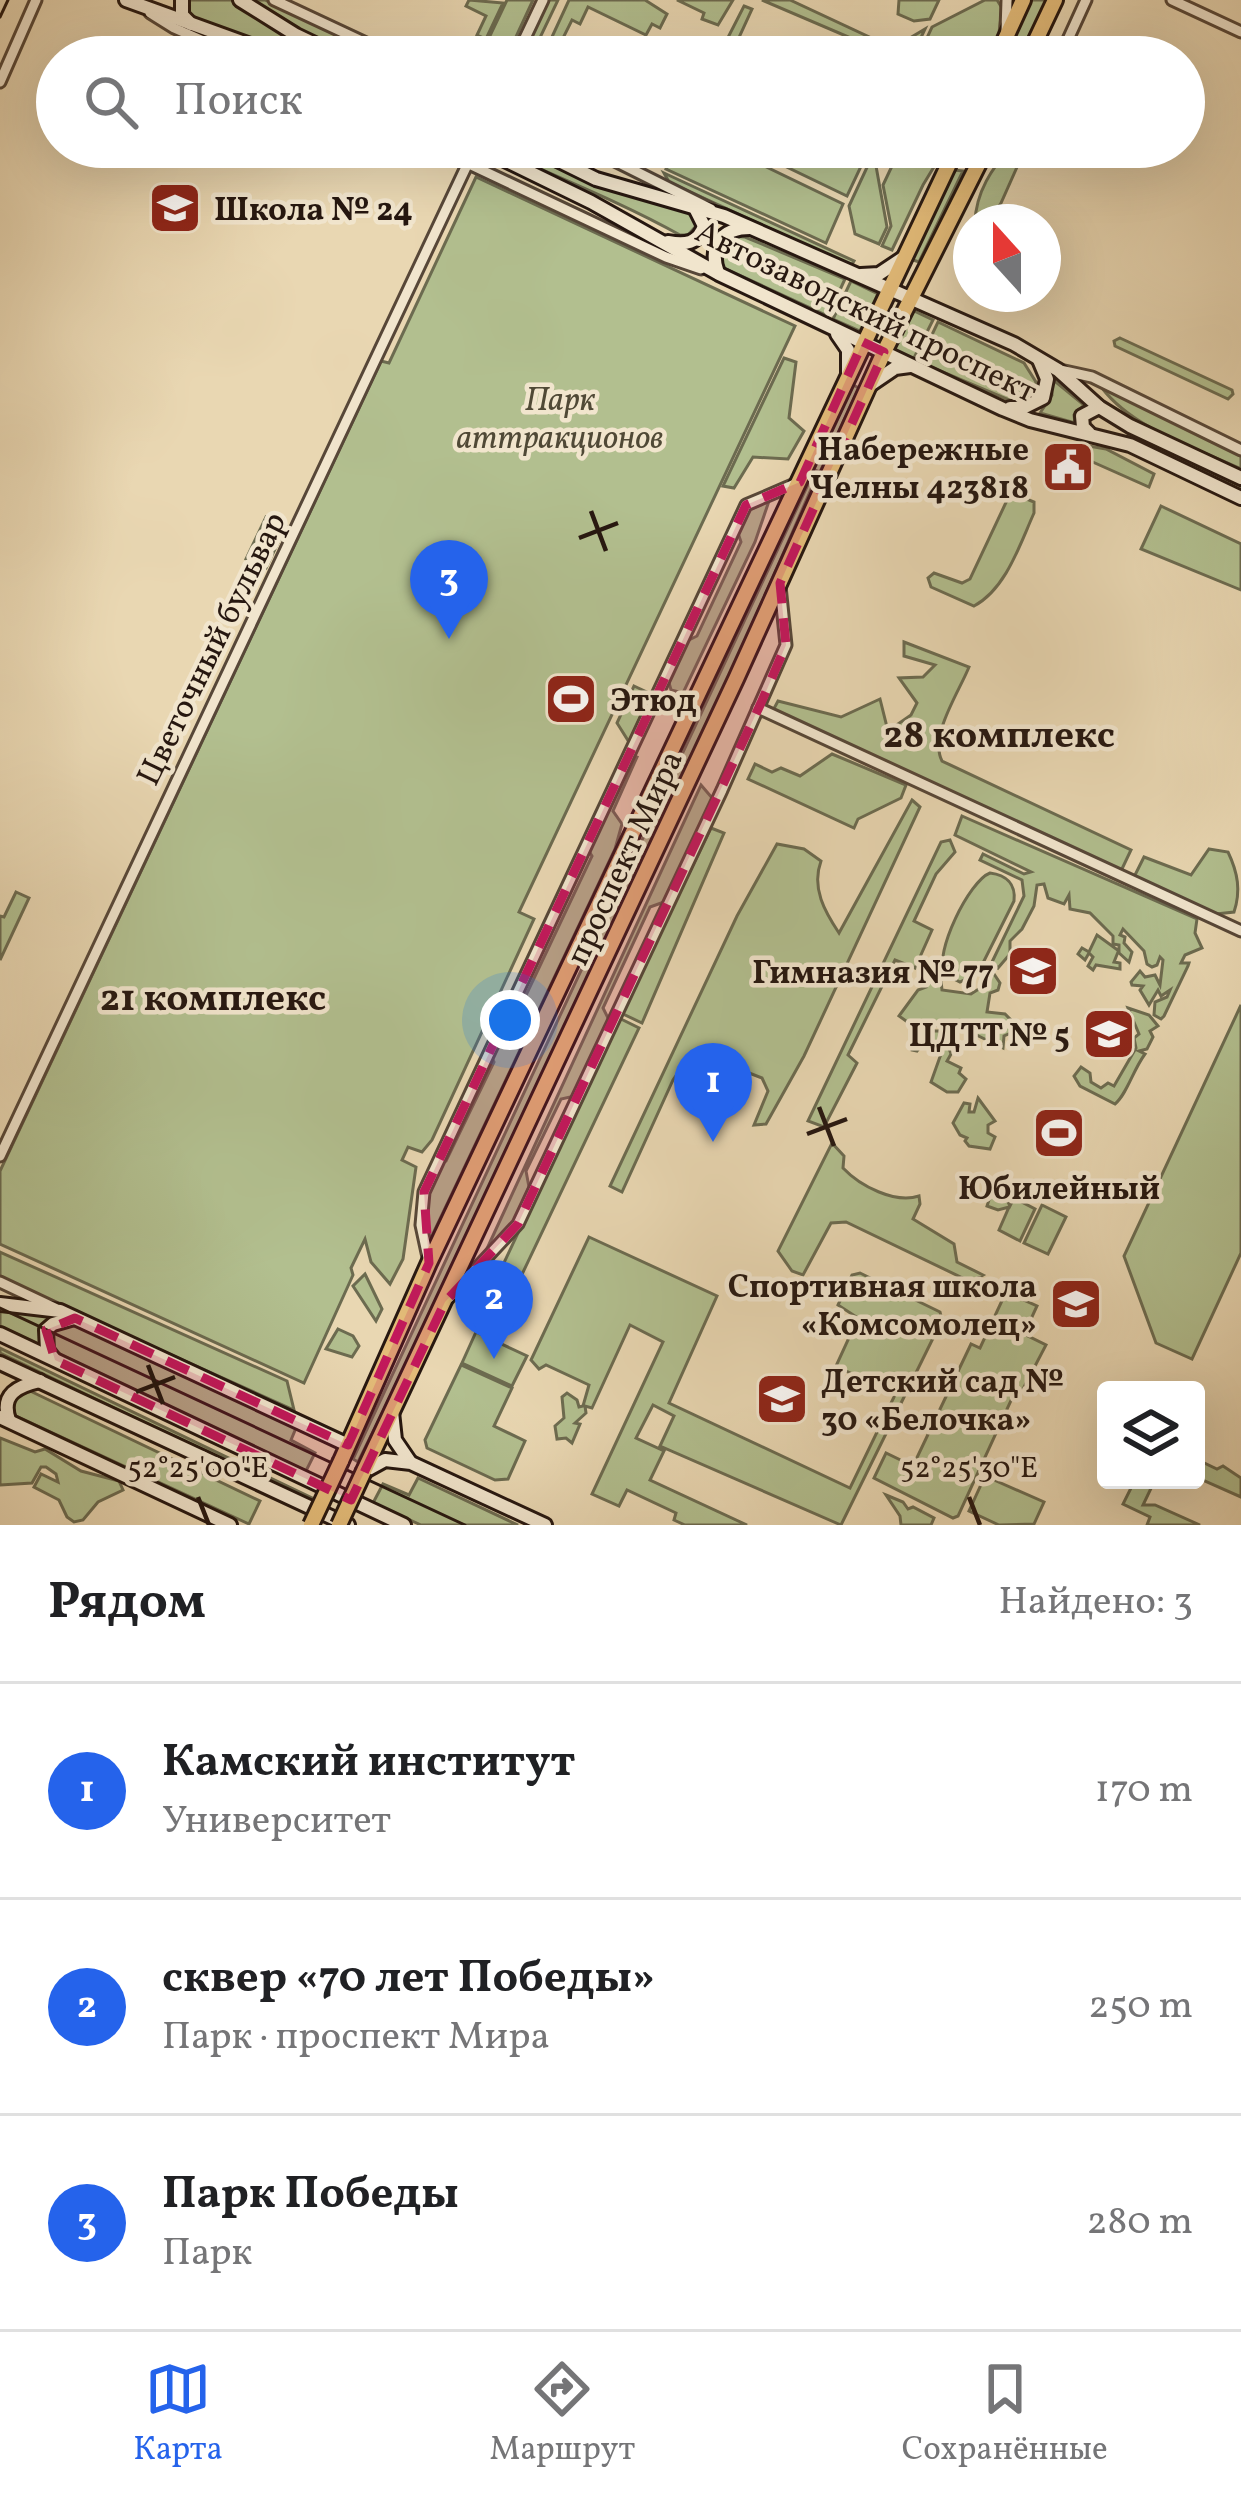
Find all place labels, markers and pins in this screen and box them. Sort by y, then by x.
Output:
school or university icon: Школа № 24 [147,180,203,236]
place label: Школа № 24 [214,189,413,235]
place label: Набережные Челны 423818 [810,429,1029,513]
public building icon: Набережные Челны 423818 [1040,439,1096,495]
pin: 3 [410,540,488,639]
sports icon: Этюд [543,671,599,727]
place label: Этюд [610,680,697,726]
school or university icon: Гимназия № 77 [1005,943,1061,999]
place label: Гимназия № 77 [752,952,994,998]
school or university icon: ЦДТТ № 5 [1081,1006,1137,1062]
place label: ЦДТТ № 5 [909,1015,1070,1061]
pin: 1 [674,1043,752,1142]
sports icon: Юбилейный [1031,1105,1087,1161]
place label: Юбилейный [958,1168,1160,1214]
pin: 2 [455,1260,533,1359]
place label: Спортивная школа «Комсомолец» [728,1266,1037,1350]
school or university icon: Спортивная школа «Комсомолец» [1048,1276,1104,1332]
place label: Детский сад № 30 «Белочка» [821,1361,1064,1445]
school or university icon: Детский сад № 30 «Белочка» [754,1371,810,1427]

